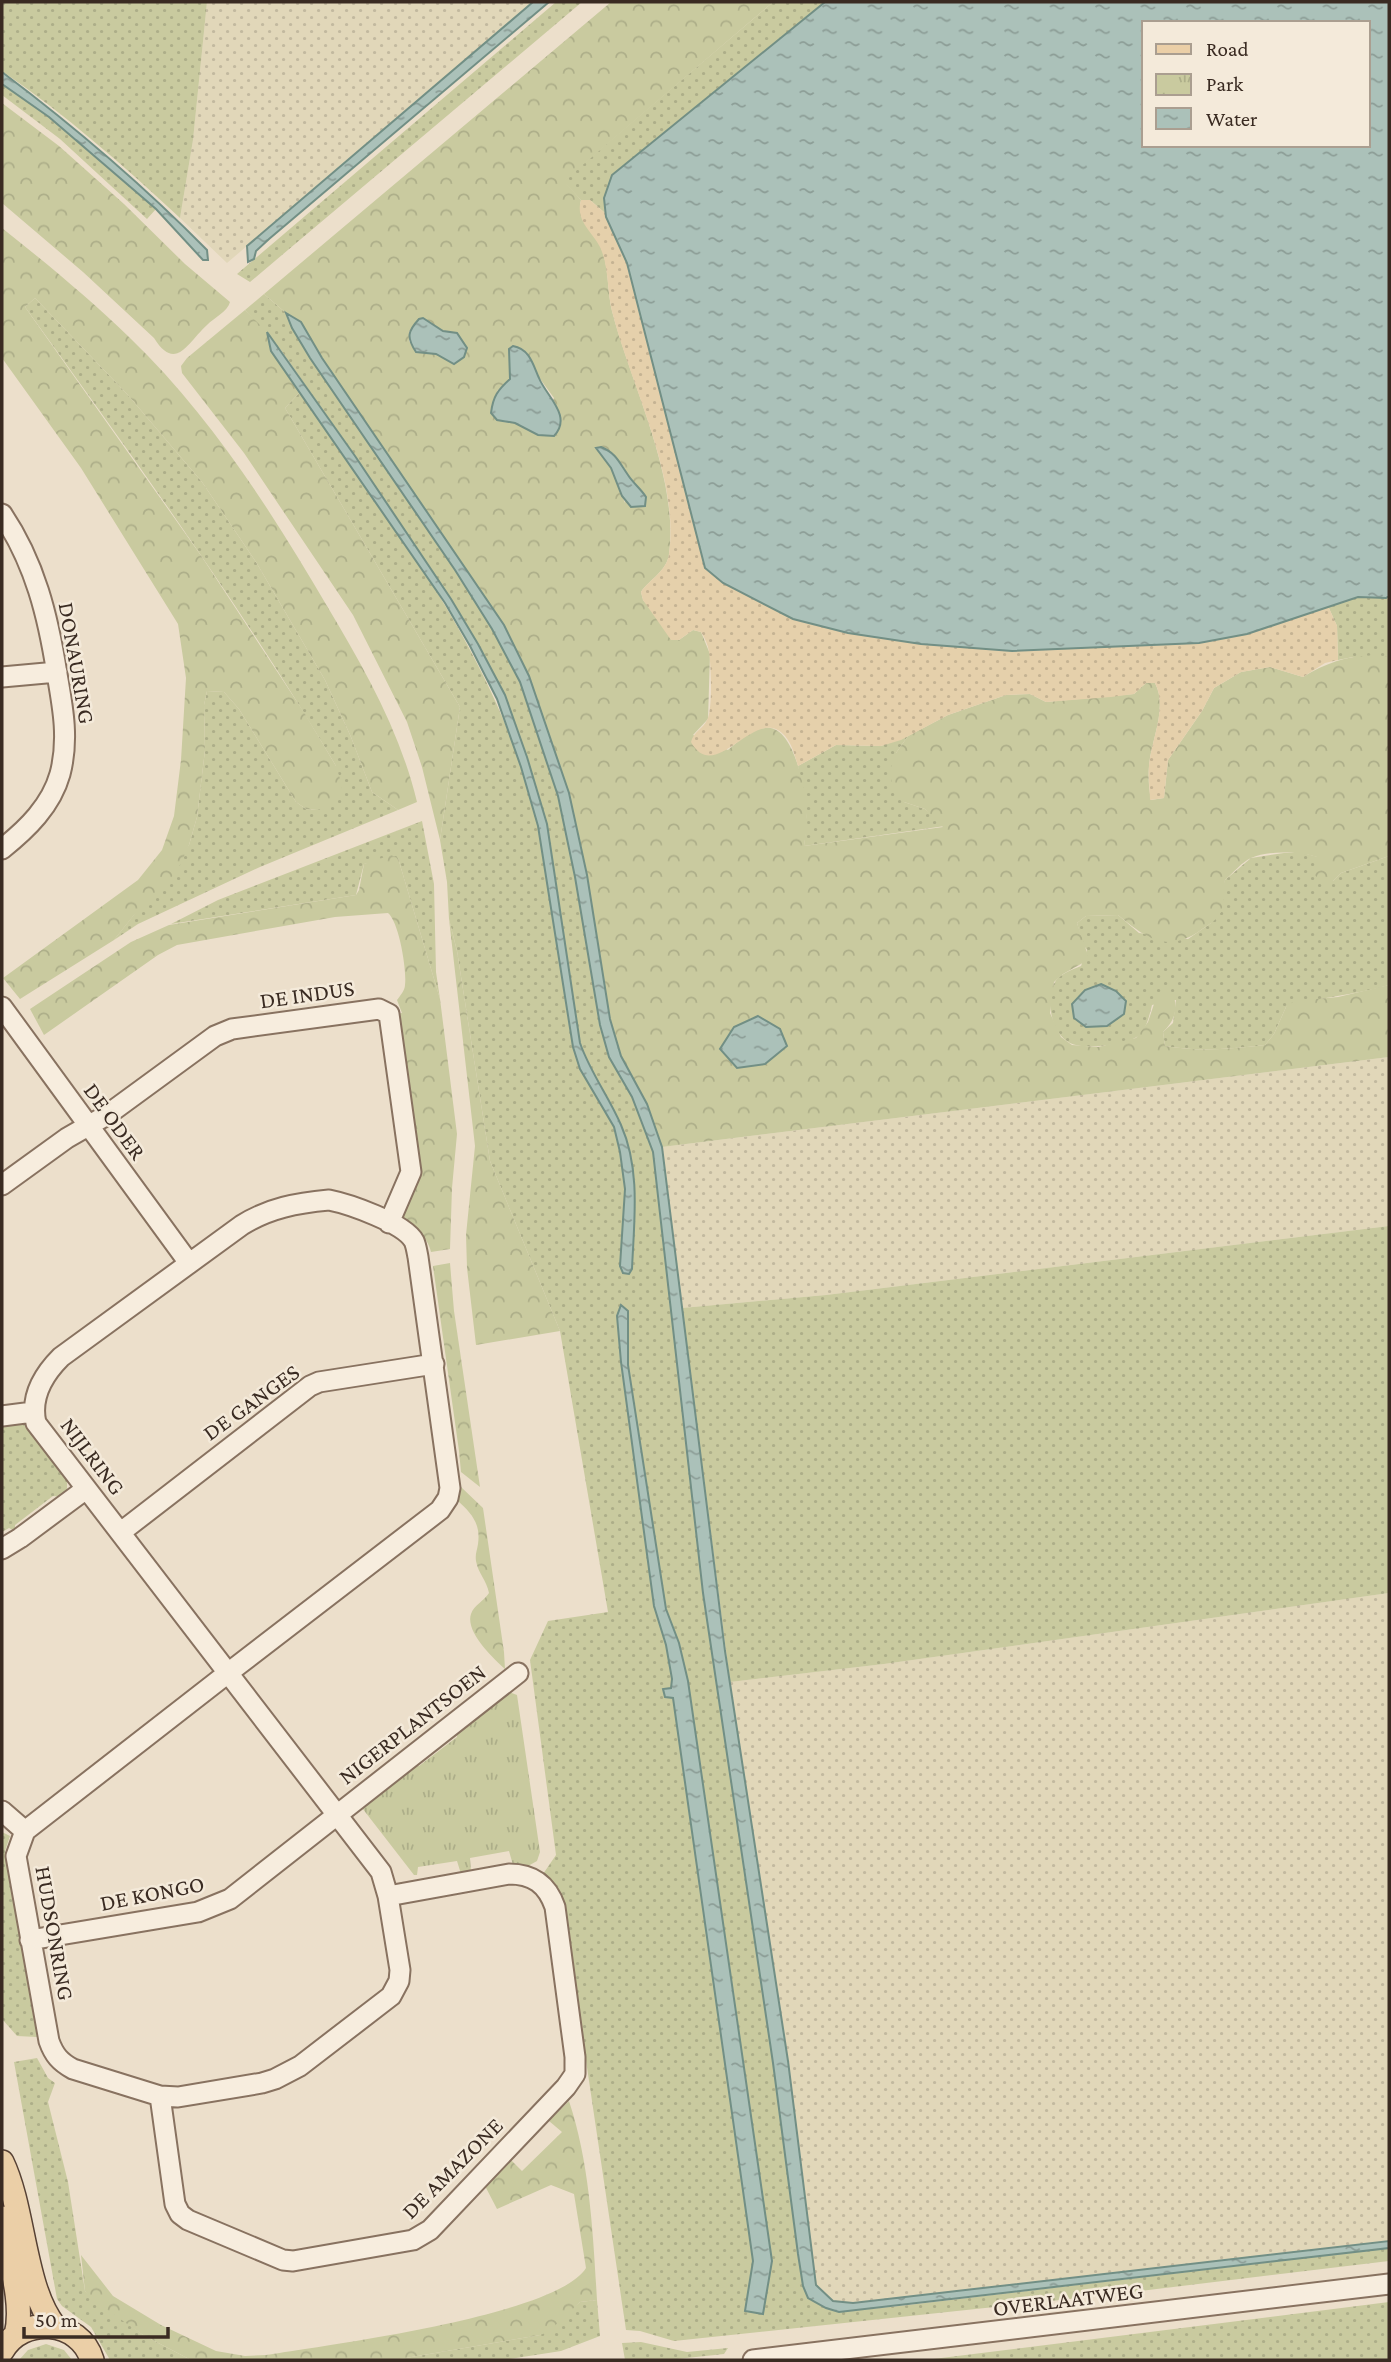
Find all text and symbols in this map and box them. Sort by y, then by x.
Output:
legend [1142,21,1370,147]
text: Road [1206,37,1249,61]
text: Park [1206,72,1243,96]
text: Water [1206,107,1258,131]
street label: DONAURING [54,600,100,726]
street label: DE INDUS [258,975,356,1013]
street label: DE ODER [79,1078,152,1164]
street label: DE GANGES [198,1358,304,1446]
street label: NIJLRING [56,1412,130,1500]
street label: NIGERPLANTSOEN [333,1659,491,1789]
street label: HUDSONRING [30,1864,80,2002]
street label: DE KONGO [98,1870,206,1916]
street label: DE AMAZONE [396,2112,508,2224]
street label: OVERLAATWEG [992,2277,1144,2321]
scale bar [24,2296,168,2340]
text: 50 m [35,2308,78,2332]

